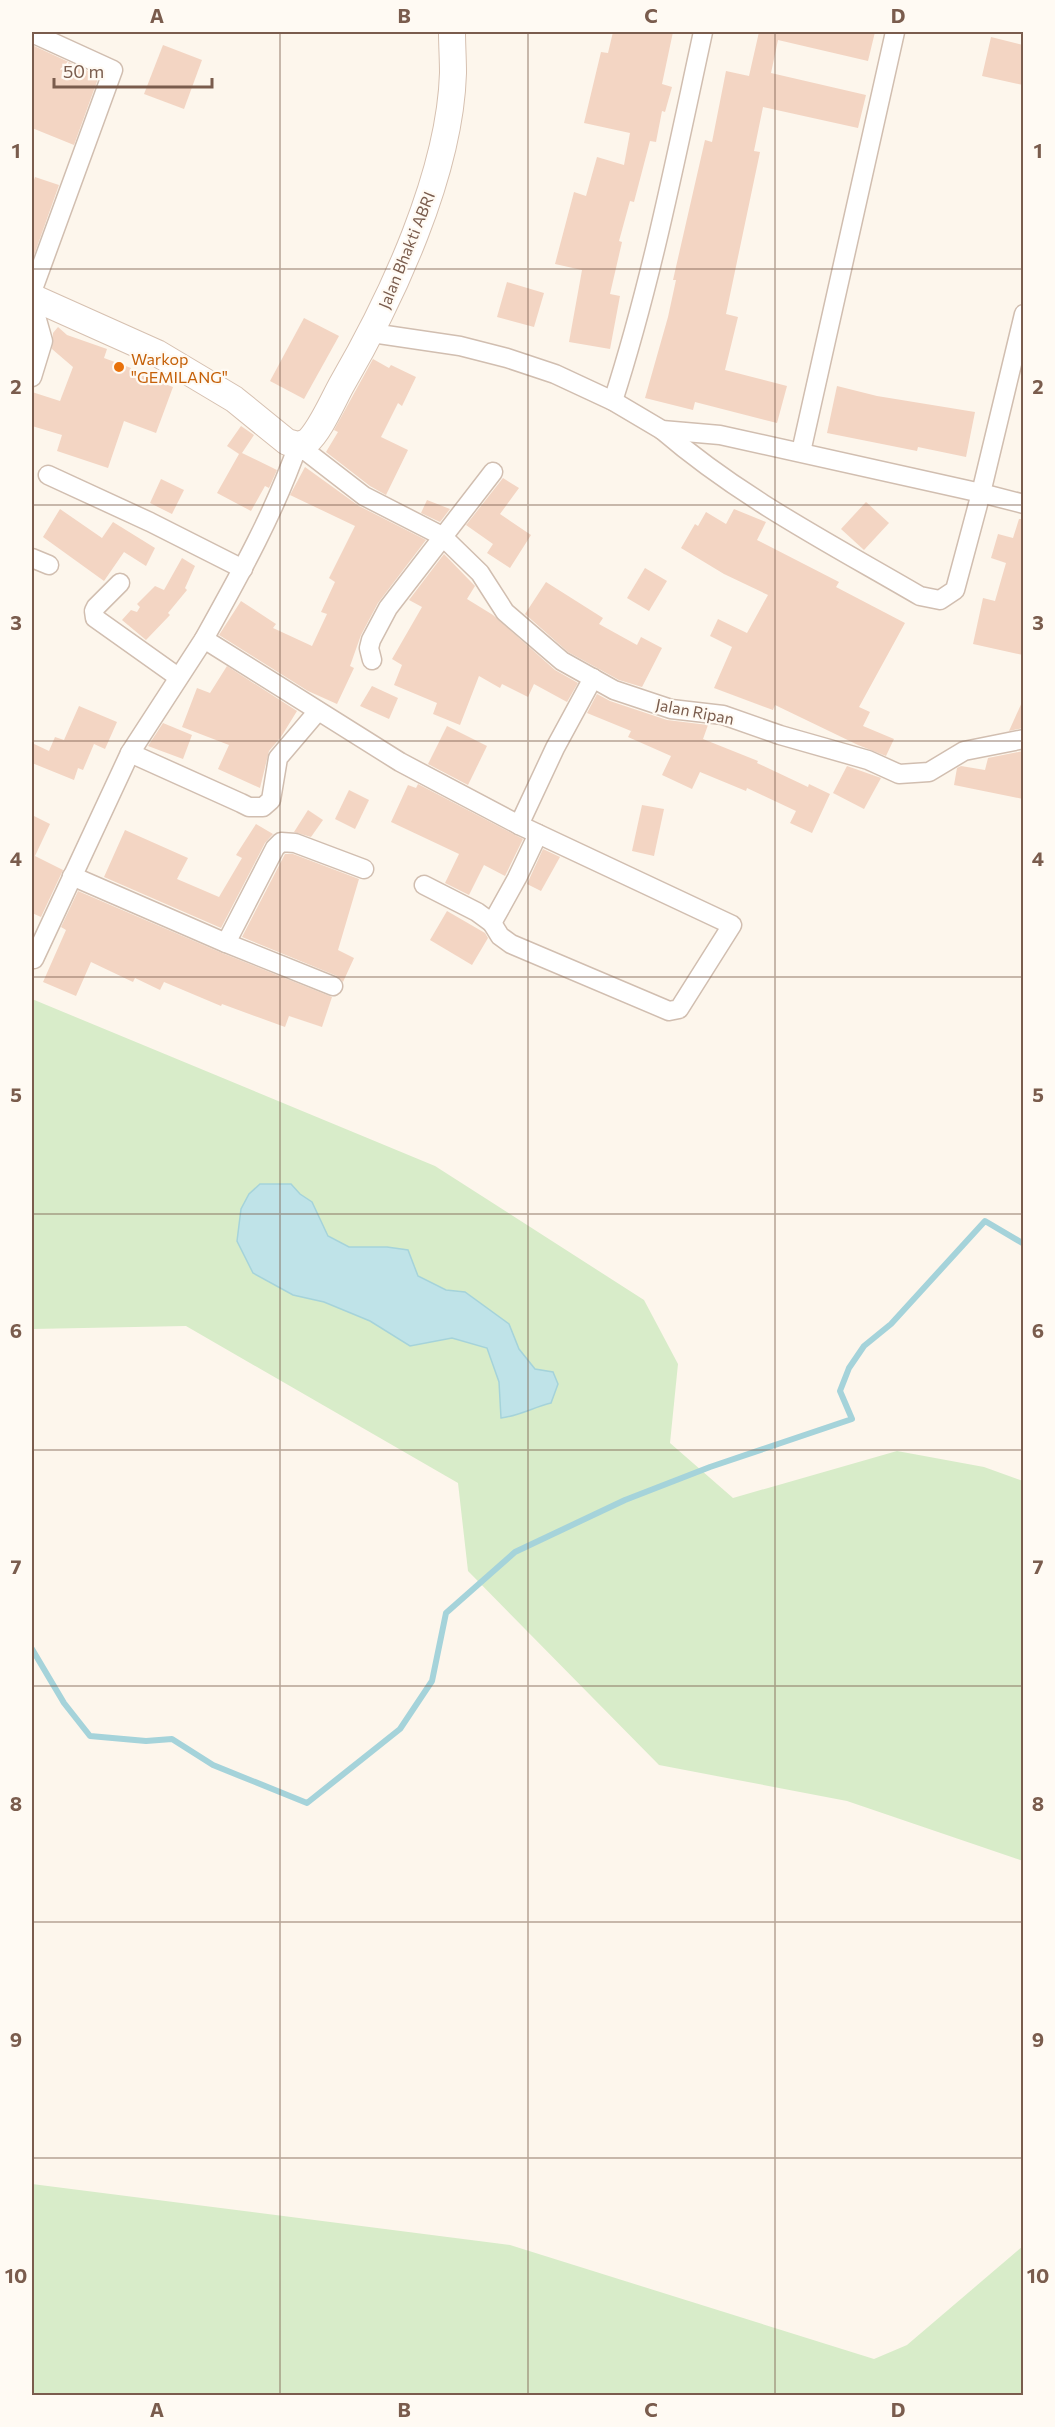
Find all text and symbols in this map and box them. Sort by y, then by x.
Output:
text: A [150,3,164,27]
text: B [397,3,411,27]
text: C [644,3,658,27]
text: D [891,3,905,27]
scale bar [54,51,212,89]
text: 50 m [63,60,104,82]
text: 1 [11,138,21,162]
text: 1 [1033,138,1043,162]
street label: Jalan Bhakti ABRI [374,189,438,311]
place label: Warkop "GEMILANG" [131,349,228,386]
marker: Warkop "GEMILANG" [112,360,126,374]
text: 2 [10,374,22,398]
text: 2 [1032,374,1044,398]
text: 3 [10,610,22,634]
text: 3 [1032,610,1044,634]
street label: Jalan Ripan [654,694,736,728]
text: 4 [10,846,22,870]
text: 4 [1032,846,1044,870]
text: 5 [10,1082,22,1106]
text: 5 [1032,1082,1044,1106]
text: 6 [10,1318,22,1342]
text: 6 [1032,1318,1044,1342]
text: 7 [11,1554,22,1578]
text: 7 [1033,1554,1044,1578]
text: 8 [10,1791,22,1815]
text: 8 [1032,1791,1044,1815]
text: 9 [10,2027,22,2051]
text: 9 [1032,2027,1044,2051]
text: 10 [5,2263,27,2287]
text: 10 [1027,2263,1049,2287]
text: A [150,2397,164,2421]
text: B [397,2397,411,2421]
text: C [644,2397,658,2421]
text: D [891,2397,905,2421]

